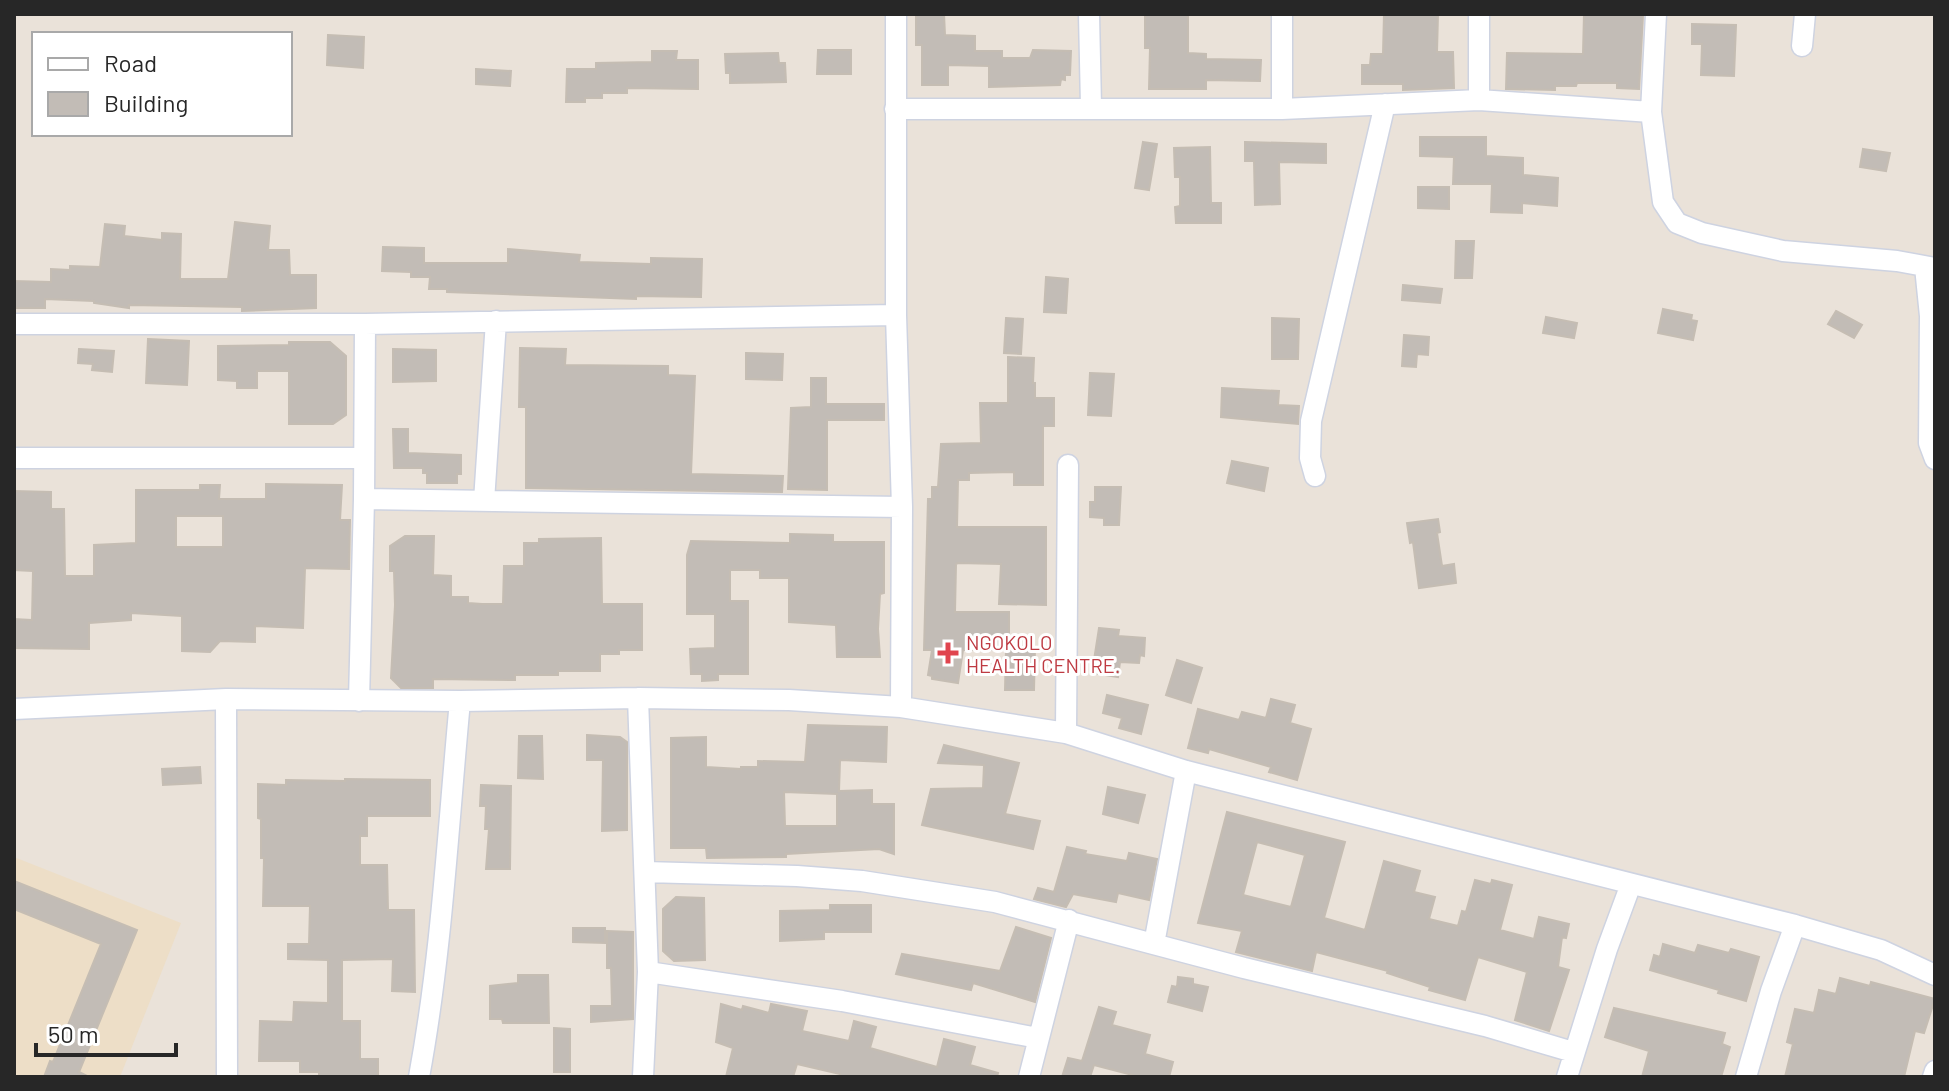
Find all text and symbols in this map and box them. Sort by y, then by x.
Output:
legend [32,32,292,136]
text: Road [104,48,157,77]
text: Building [104,88,188,117]
place label: NGOKOLO HEALTH CENTRE. [966,630,1120,677]
marker: NGOKOLO HEALTH CENTRE. [937,642,959,664]
scale bar [36,1007,176,1057]
text: 50 m [48,1019,99,1048]

